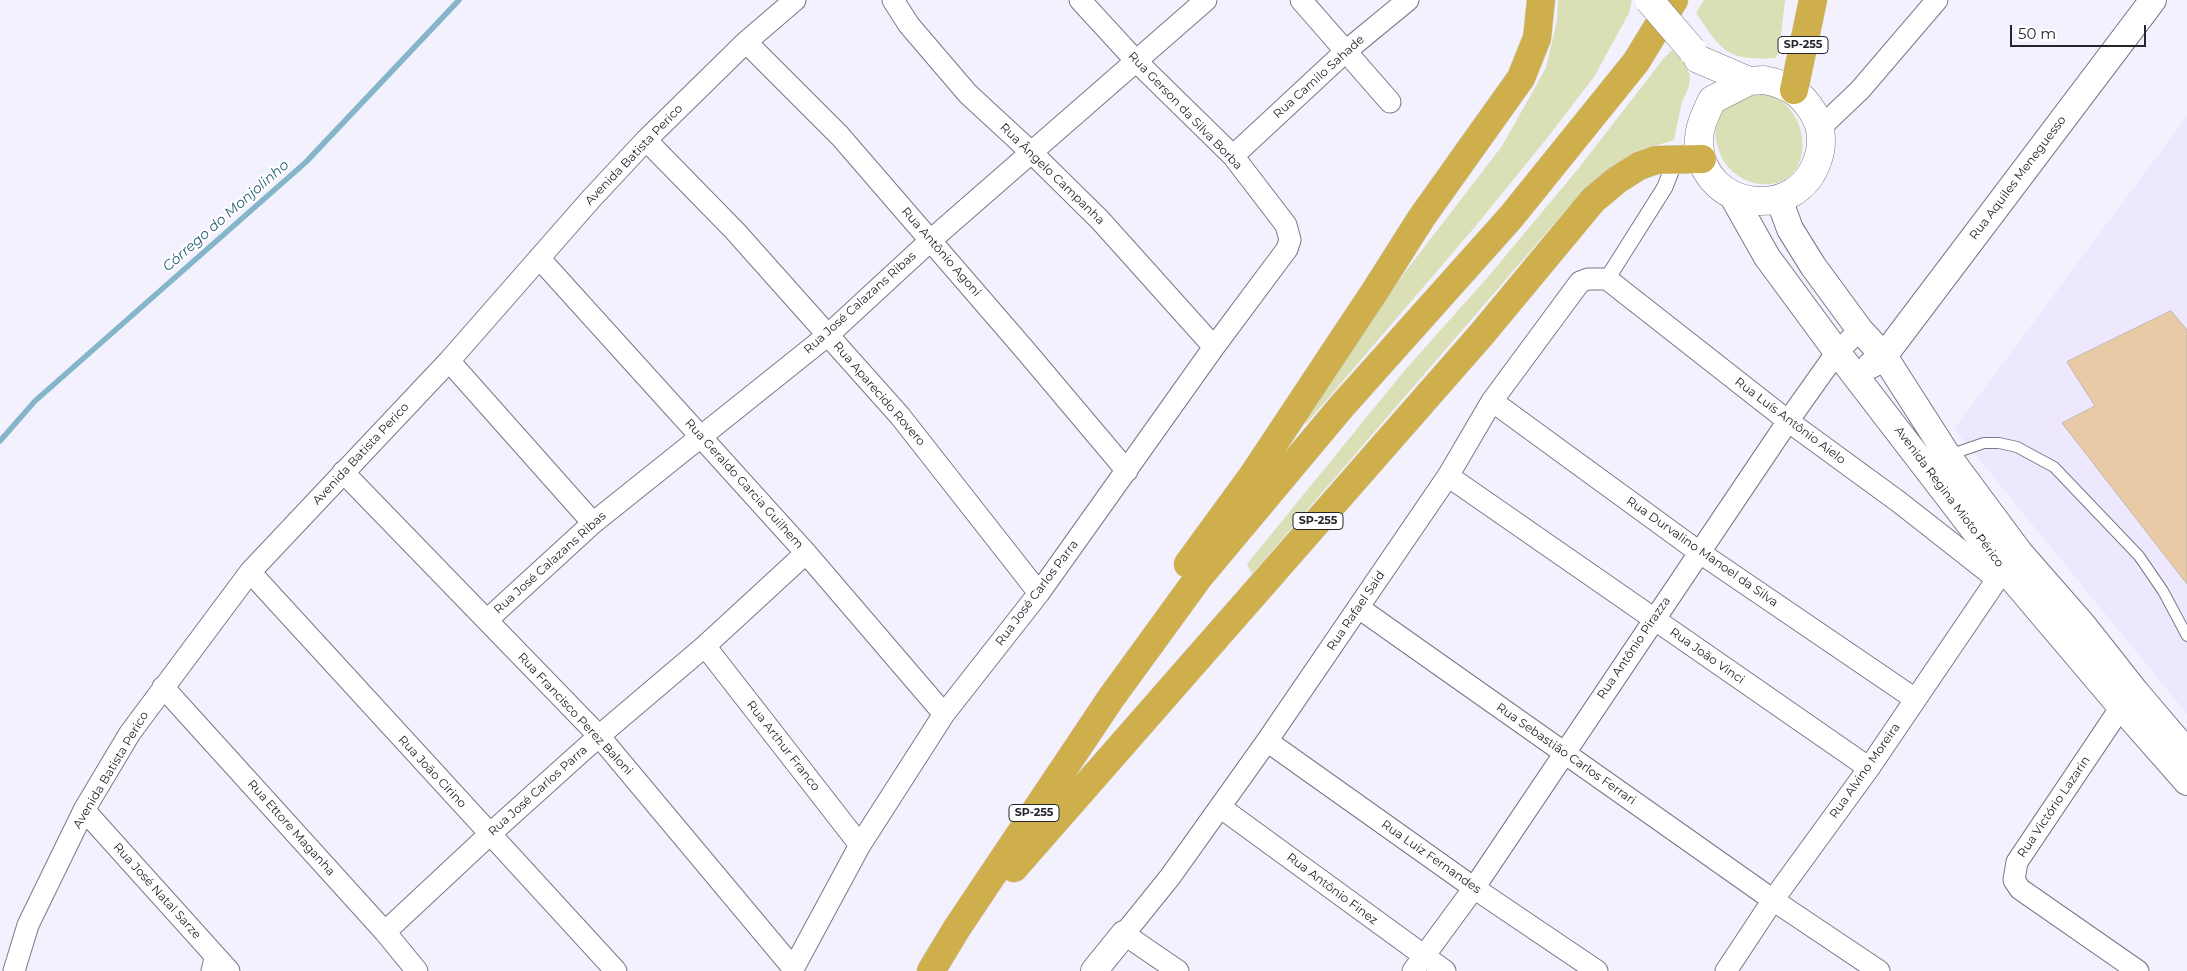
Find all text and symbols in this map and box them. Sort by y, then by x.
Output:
scale bar [2012,15,2148,47]
text: 50 m [2018,24,2056,43]
street label: Rua Camilo Sahade [1271,32,1367,122]
road number: SP-255 [1778,36,1828,54]
street label: Rua Gerson da Silva Borba [1125,49,1245,173]
street label: Avenida Batista Perico [582,102,686,208]
street label: Rua Aquiles Meneguesso [1967,113,2069,243]
street label: Rua Ângelo Campanha [997,120,1107,228]
water label: Córrego do Monjolinho [160,157,292,275]
street label: Rua Antônio Agoni [898,204,984,300]
street label: Rua José Calazans Ribas [801,249,919,357]
street label: Rua Aparecido Rovero [830,339,928,449]
street label: Rua Luís Antônio Aielo [1732,375,1848,467]
street label: Avenida Batista Perico [310,400,412,508]
street label: Rua Geraldo Garcia Guilhem [682,416,806,552]
street label: Avenida Regina Mioto Périco [1891,424,2007,570]
street label: Rua Durvalino Manoel da Silva [1623,494,1781,610]
street label: Rua José Calazans Ribas [491,509,609,617]
road number: SP-255 [1293,512,1343,530]
street label: Rua José Carlos Parra [993,537,1081,649]
street label: Rua Rafael Said [1324,568,1388,654]
street label: Rua Antônio Pirazza [1594,594,1674,702]
street label: Rua João Vinci [1667,625,1747,687]
street label: Rua Francisco Perez Baloni [514,650,636,778]
street label: Rua Arthur Franco [743,698,823,794]
street label: Rua Sebastião Carlos Ferrari [1493,700,1639,808]
street label: Avenida Batista Perico [70,709,152,831]
street label: Rua Alvino Moreira [1827,721,1903,821]
street label: Rua João Cirino [395,733,469,811]
street label: Rua José Carlos Parra [485,743,591,839]
street label: Rua Victório Lazarin [2015,753,2093,861]
street label: Rua Ettore Maganha [244,777,338,879]
road number: SP-255 [1009,804,1059,821]
street label: Rua Luiz Fernandes [1378,817,1484,897]
street label: Rua José Natal Sarze [110,840,204,942]
street label: Rua Antônio Finez [1284,850,1380,928]

